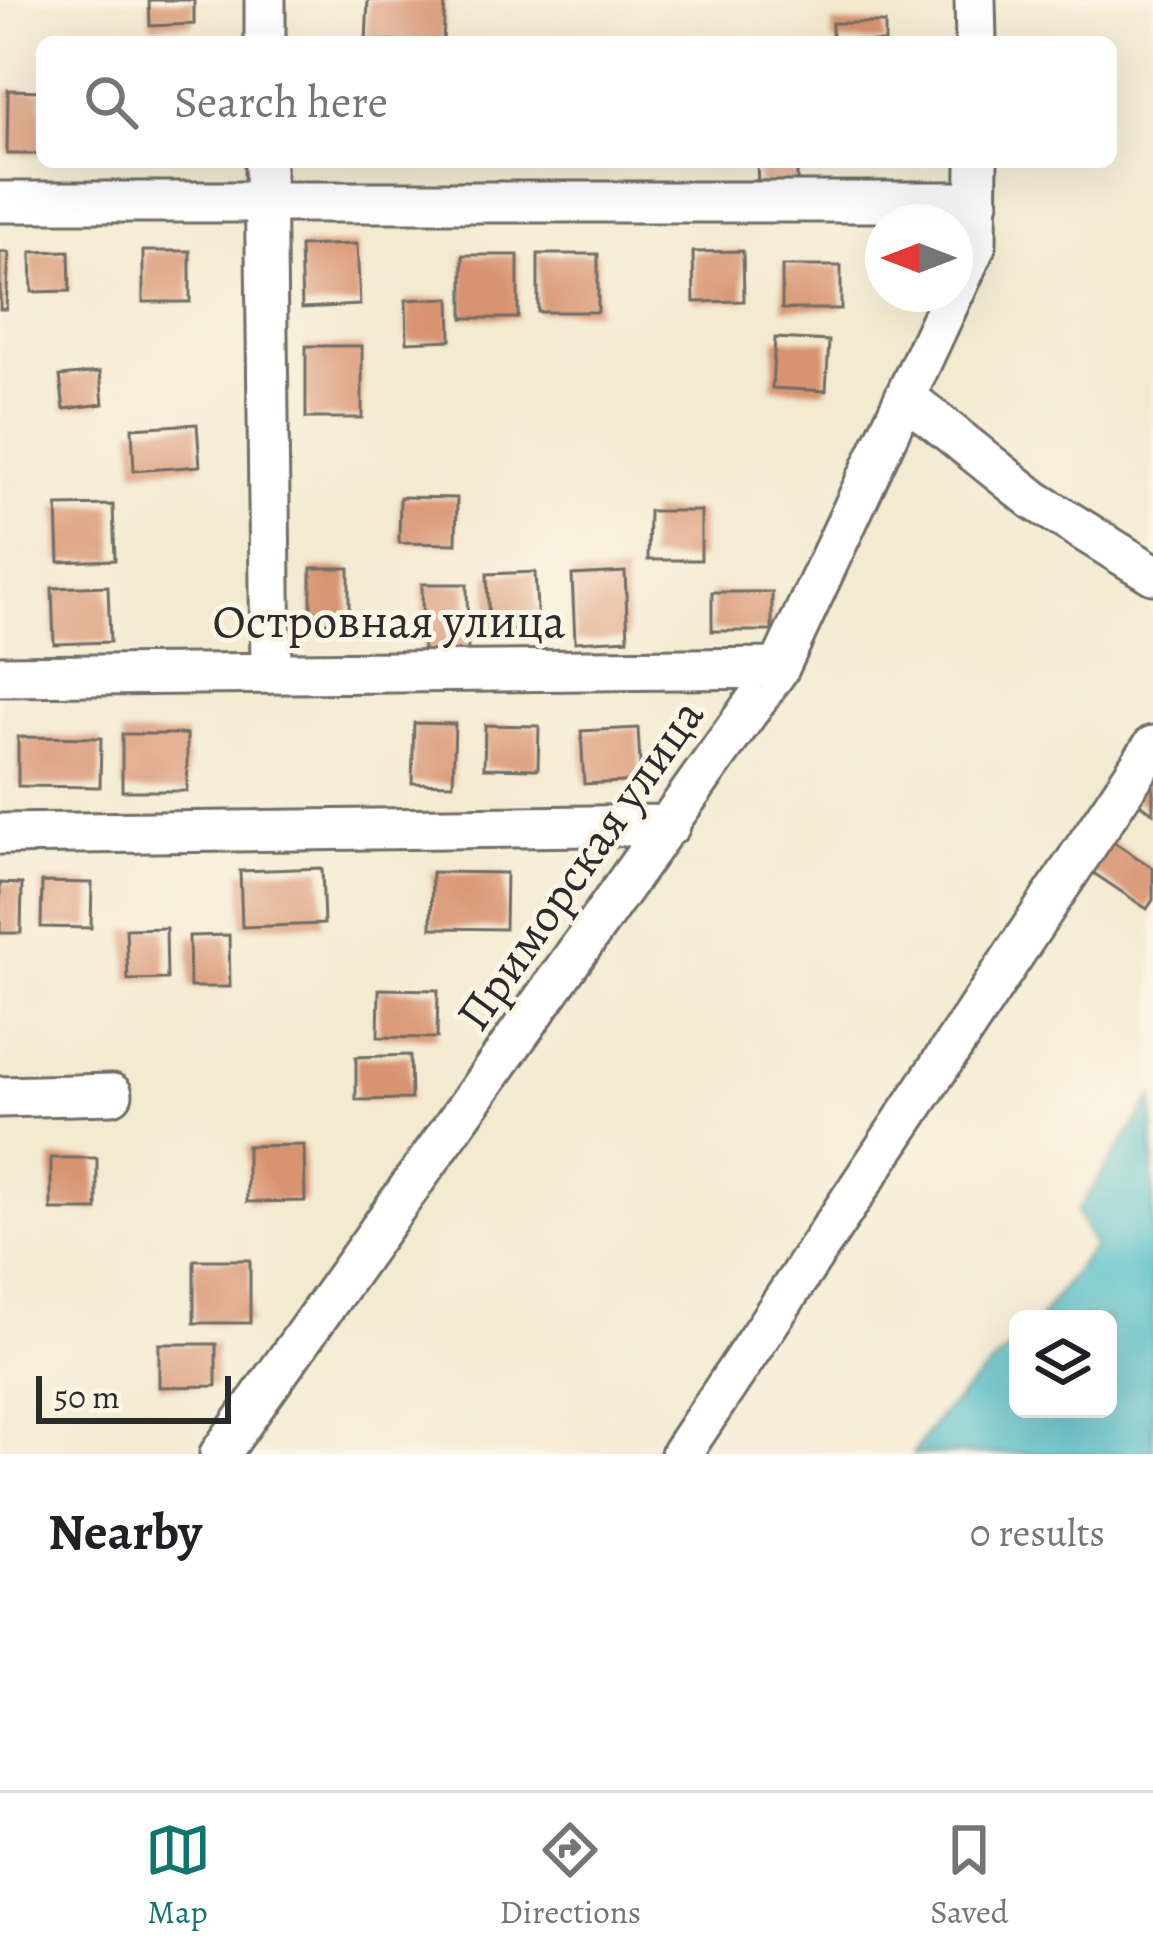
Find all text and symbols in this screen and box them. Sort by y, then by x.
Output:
search box [36,36,1117,168]
icon: search [78,69,144,135]
text: Search here [174,71,388,133]
north arrow [865,204,973,312]
street label: Островная улица [213,588,565,654]
street label: Приморская улица [441,685,719,1044]
map controls [1009,1310,1117,1418]
button: layers [1009,1310,1117,1418]
scale bar [36,1370,231,1423]
text: 50 m [54,1374,120,1419]
text: Nearby [48,1497,202,1567]
text: 0 results [970,1506,1105,1559]
tab: Map [145,1817,211,1934]
tab: Directions [500,1817,641,1934]
tab: Saved [930,1817,1008,1934]

